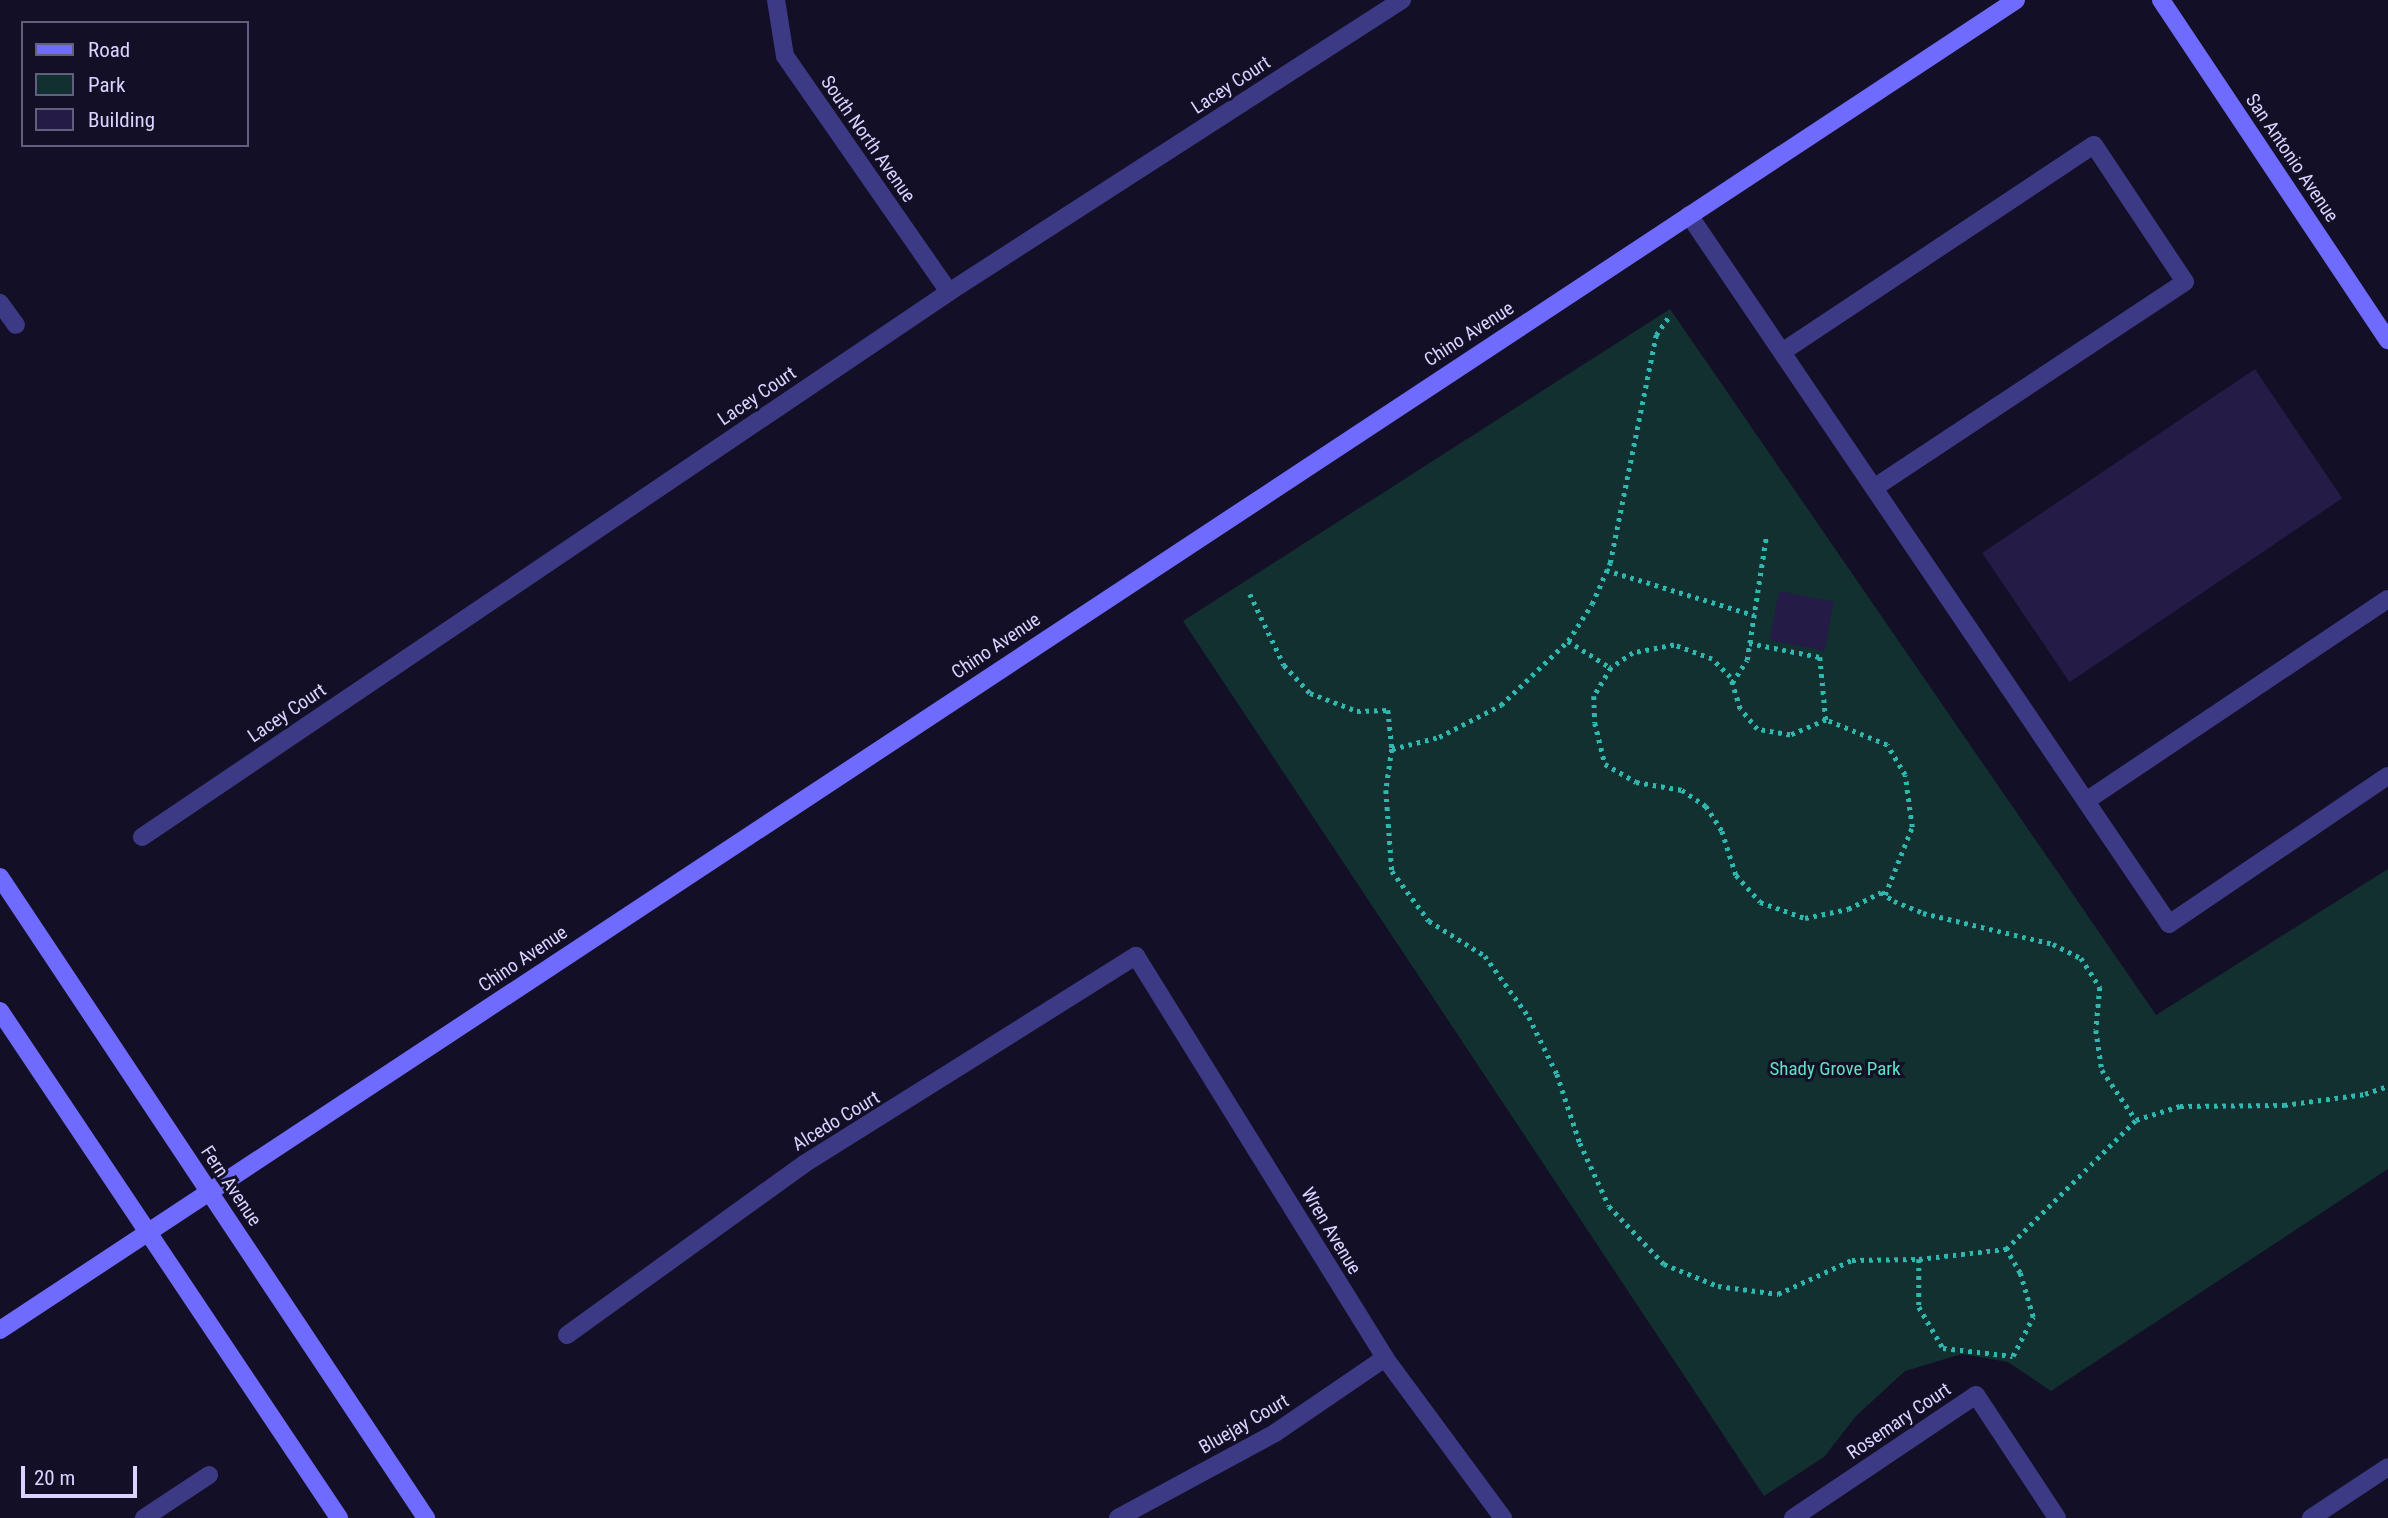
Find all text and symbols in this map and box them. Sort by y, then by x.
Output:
legend [21,21,248,147]
text: Road [88,38,130,62]
street label: Lacey Court [1187,51,1275,119]
street label: South North Avenue [816,71,920,207]
text: Park [88,73,125,97]
street label: San Antonio Avenue [2241,90,2343,226]
text: Building [88,108,155,132]
street label: Chino Avenue [1420,297,1518,371]
street label: Lacey Court [714,362,800,430]
street label: Chino Avenue [947,608,1045,684]
street label: Lacey Court [244,679,330,747]
street label: Chino Avenue [474,921,572,997]
park label: Shady Grove Park [1769,1058,1901,1080]
street label: Alcedo Court [788,1086,884,1156]
street label: Fern Avenue [196,1142,266,1230]
street label: Wren Avenue [1296,1184,1366,1278]
street label: Rosemary Court [1843,1378,1955,1464]
street label: Bluejay Court [1195,1389,1293,1459]
scale bar [24,1452,140,1496]
text: 20 m [34,1466,75,1490]

